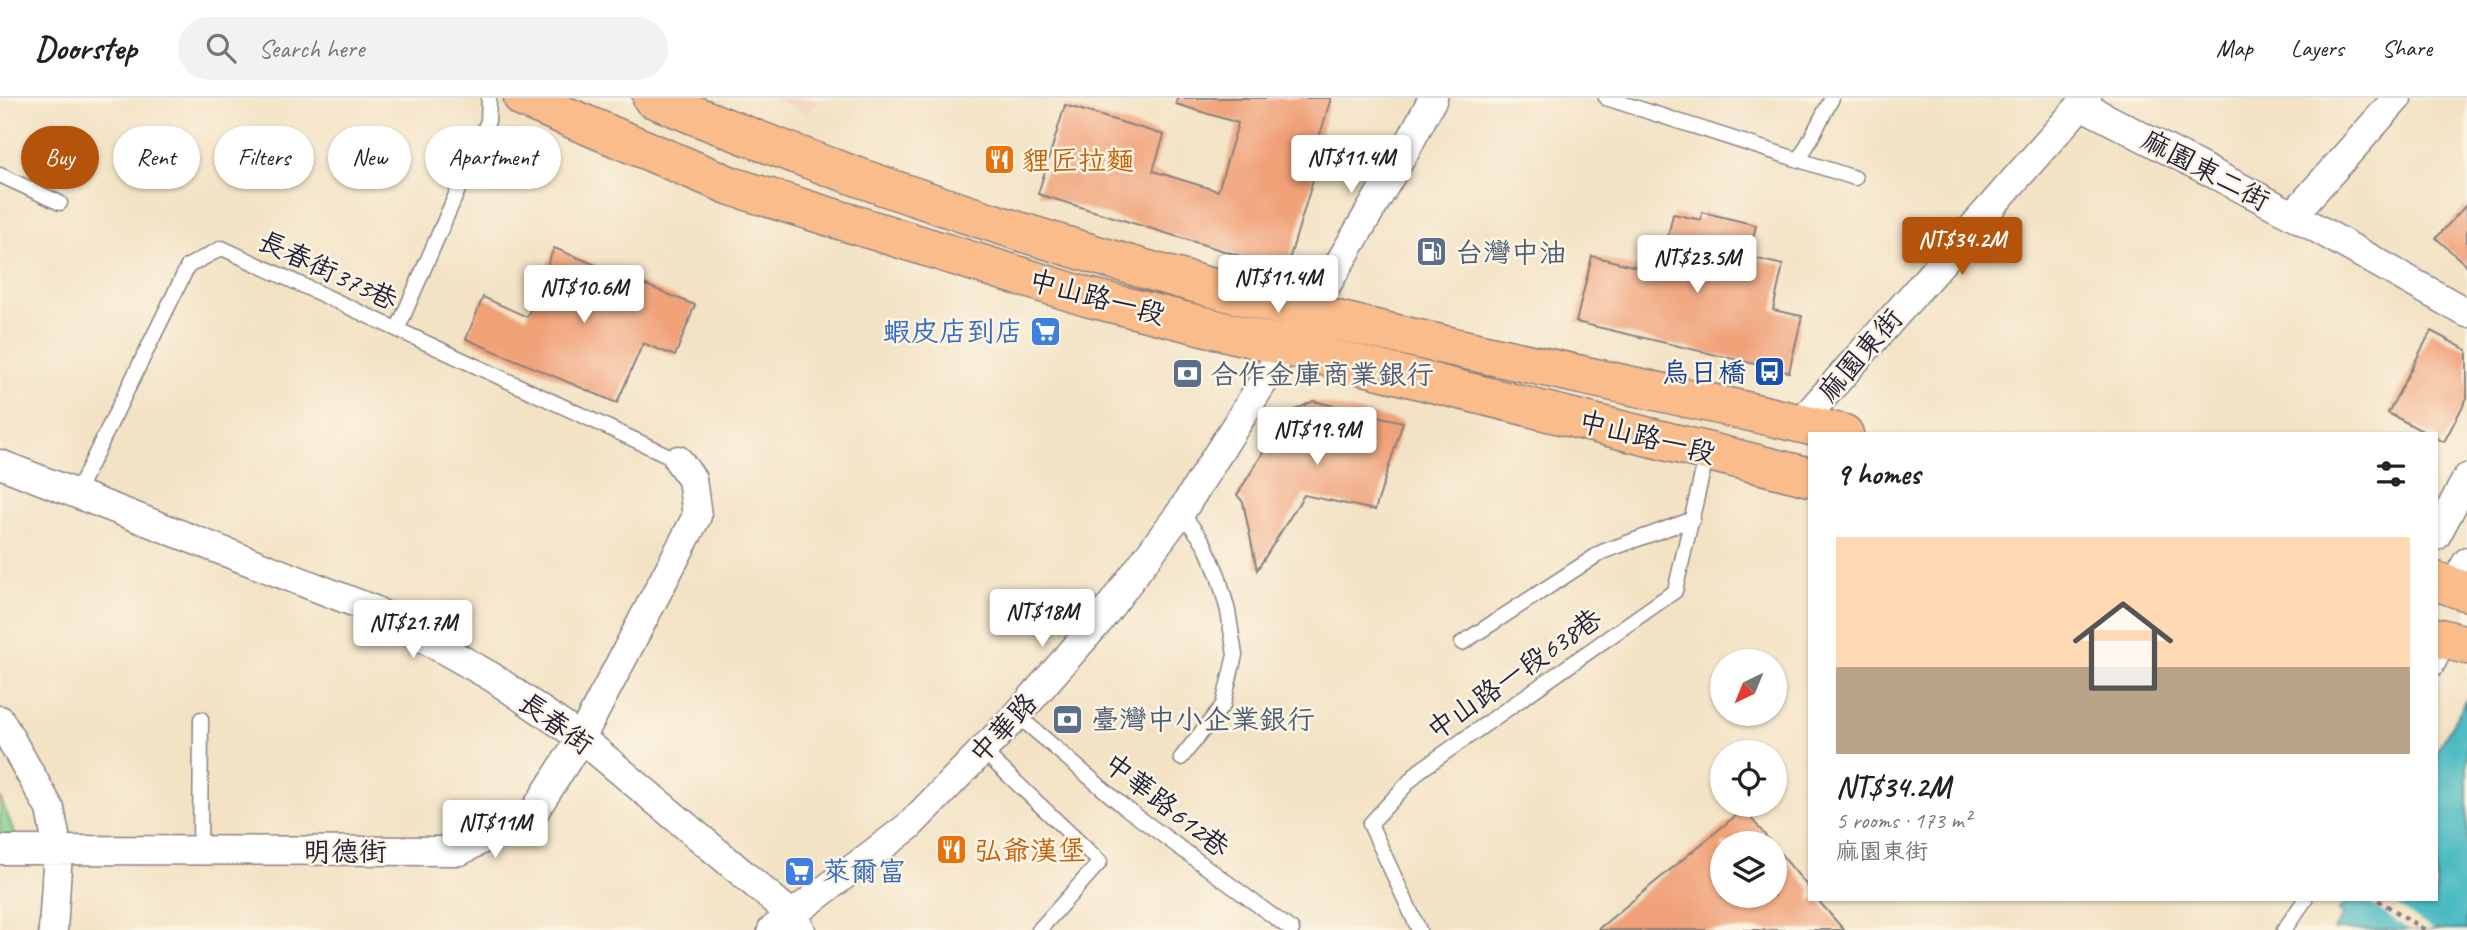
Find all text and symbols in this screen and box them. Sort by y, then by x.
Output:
search box [178,17,668,80]
text: Doorstep [35,27,136,69]
icon: search [202,29,240,67]
text: Search here [258,32,364,65]
text: Map [2216,33,2253,63]
text: Layers [2291,33,2344,63]
text: Share [2382,33,2432,63]
street label: 麻園東二街 [2136,122,2276,218]
chip: Buy [21,126,99,189]
chip: Rent [113,126,200,189]
chip: Filters [214,126,314,189]
chip: New [328,126,411,189]
chip: Apartment [425,126,561,189]
pin: NT$11.4M [1279,136,1423,195]
restaurant icon: 貍匠拉麵 [982,143,1016,177]
place label: 貍匠拉麵 [1022,143,1134,178]
text: NT$11.4M [1307,143,1395,172]
pin: NT$34.2M [1890,218,2034,277]
street label: 長春街373巷 [253,222,404,318]
text: NT$34.2M [1918,225,2006,254]
fuel station icon: 台灣中油 [1415,235,1449,269]
place label: 台灣中油 [1455,235,1567,270]
pin: NT$23.5M [1625,236,1769,295]
text: NT$23.5M [1653,243,1741,272]
pin: NT$11.4M [1206,256,1350,315]
street label: 中山路一段 [1025,262,1169,332]
text: NT$11.4M [1234,263,1322,292]
pin: NT$10.6M [512,266,656,325]
text: NT$10.6M [540,273,628,302]
street label: 麻園東街 [1810,301,1910,409]
place label: 蝦皮店到店 [883,314,1023,349]
supermarket icon: 蝦皮店到店 [1029,314,1063,348]
place label: 烏日橋 [1662,355,1746,390]
bus stop icon: 烏日橋 [1752,355,1786,389]
bank icon: 合作金庫商業銀行 [1170,357,1204,391]
place label: 合作金庫商業銀行 [1210,357,1434,392]
street label: 中山路一段 [1575,403,1719,471]
pin: NT$19.9M [1245,408,1389,467]
text: NT$19.9M [1274,415,1360,444]
text: 9 homes [1836,455,1920,493]
icon: filters [2372,455,2410,493]
icon: home [2060,583,2186,709]
pin: NT$18M [985,589,1099,649]
text: NT$18M [1006,597,1078,626]
street label: 中山路一段638巷 [1420,600,1609,747]
pin: NT$21.7M [341,601,485,660]
text: NT$21.7M [369,608,457,637]
north arrow [1710,649,1787,726]
map controls [1710,649,1787,908]
street label: 長春街 [512,684,600,762]
street label: 中華路 [962,685,1044,771]
bank icon: 臺灣中小企業銀行 [1051,702,1085,736]
place label: 臺灣中小企業銀行 [1091,702,1315,737]
button: locate [1710,740,1787,817]
street label: 中華路612巷 [1097,745,1238,866]
text: NT$34.2M [1836,768,1950,806]
pin: NT$11M [438,800,552,860]
text: 5 rooms · 173 m² [1836,806,1971,835]
text: NT$11M [459,808,531,837]
button: layers [1710,831,1787,908]
restaurant icon: 弘爺漢堡 [934,833,968,867]
place label: 弘爺漢堡 [974,833,1086,868]
street label: 明德街 [303,834,387,869]
text: 麻園東街 [1836,837,1928,866]
supermarket icon: 萊爾富 [782,854,816,888]
place label: 萊爾富 [822,854,906,889]

